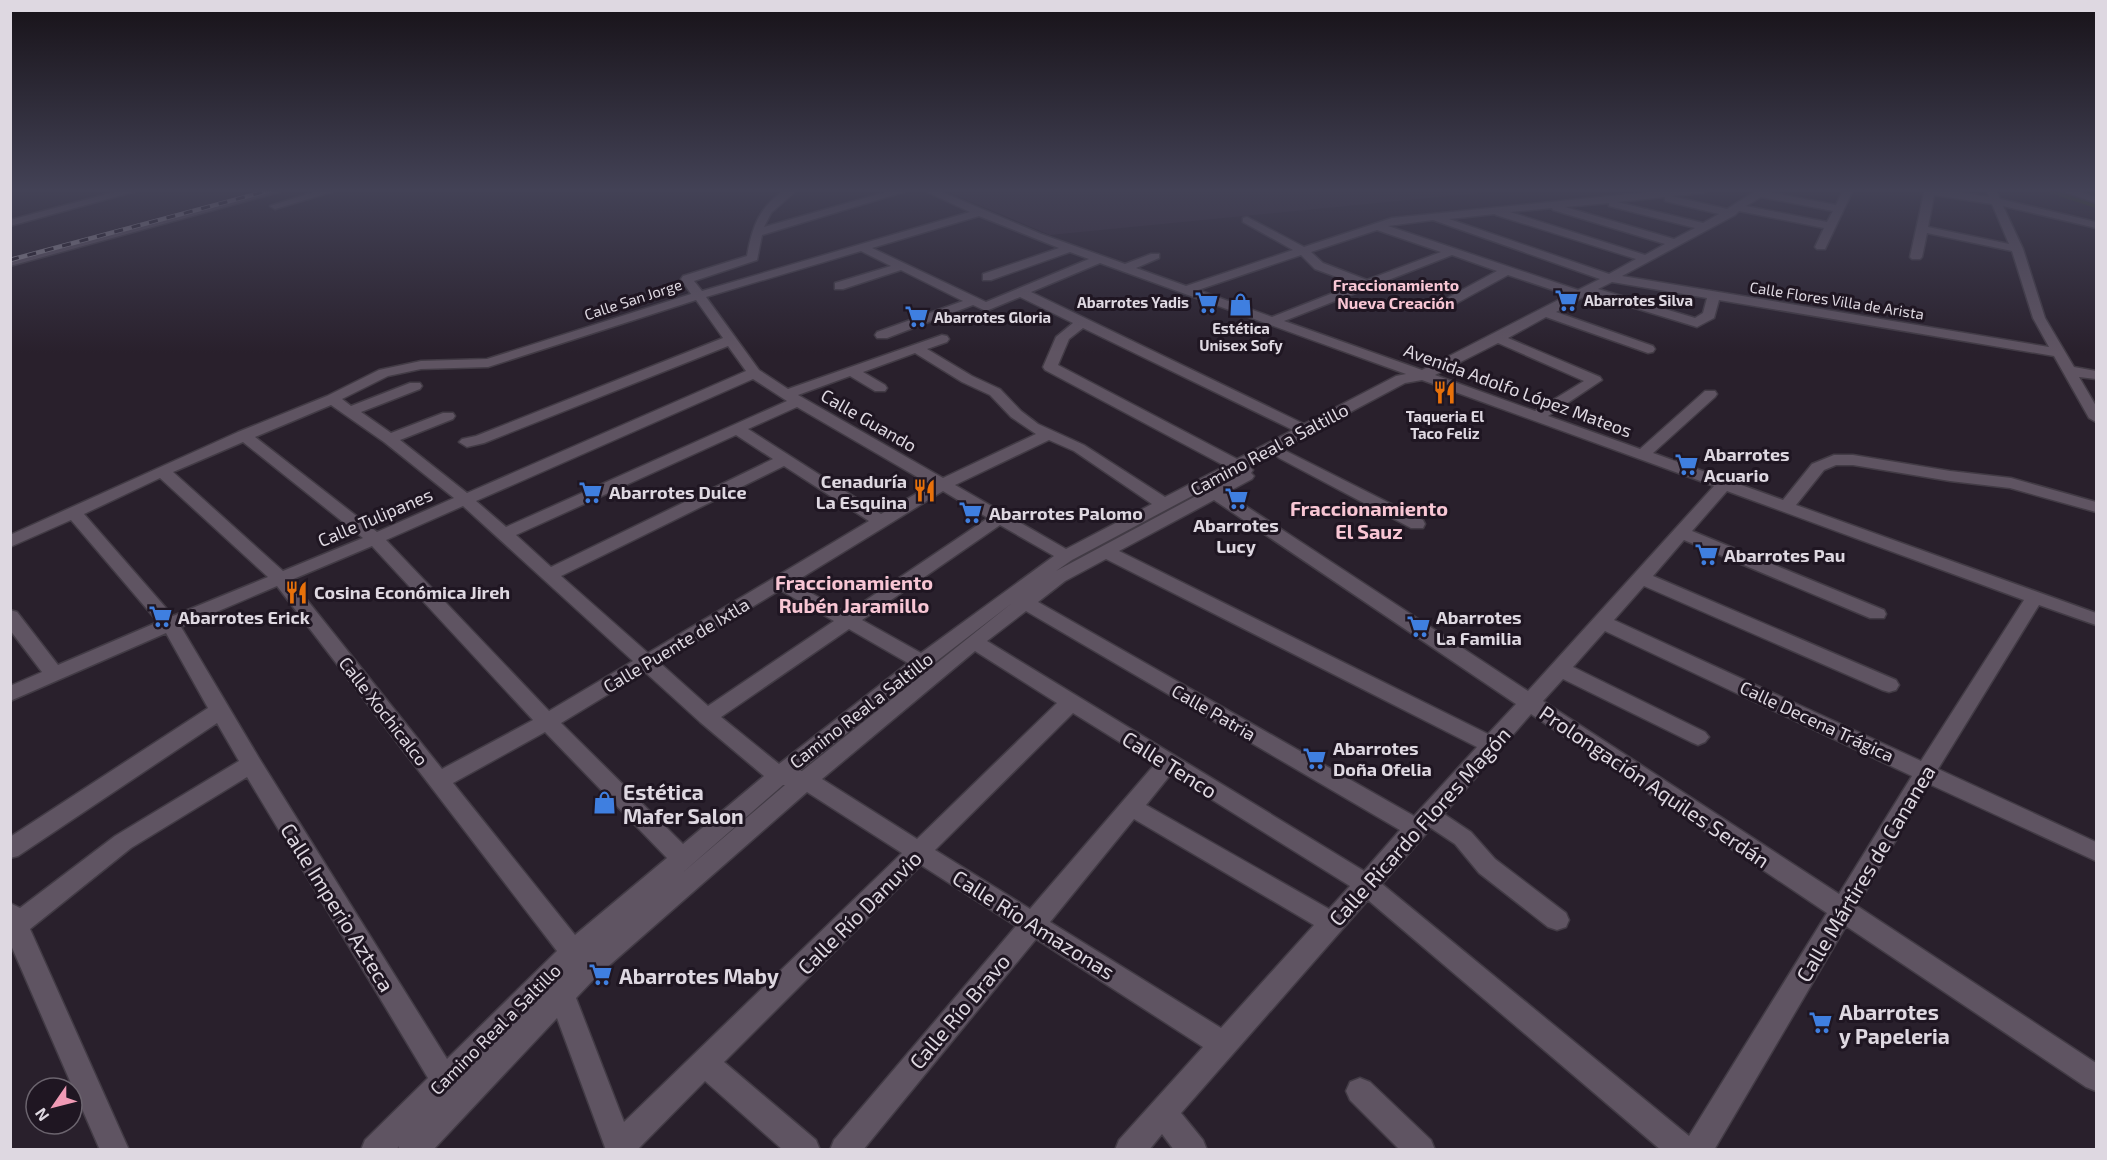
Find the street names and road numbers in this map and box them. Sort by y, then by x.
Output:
street label: Calle San Jorge [582,275,684,323]
street label: Calle Flores Villa de Arista [1749,277,1925,323]
street label: Avenida Adolfo López Mateos [1401,338,1635,442]
street label: Calle Guando [817,384,921,456]
street label: Camino Real a Saltillo [1186,398,1352,500]
street label: Calle Tulipanes [314,483,436,551]
street label: Calle Puente de Ixtla [599,593,753,697]
street label: Camino Real a Saltillo [785,647,937,773]
street label: Calle Xochicalco [335,652,433,770]
street label: Calle Decena Trágica [1736,676,1898,766]
street label: Calle Patria [1168,679,1260,745]
street label: Prolongación Aquiles Serdán [1535,700,1775,872]
street label: Calle Ricardo Flores Magón [1323,721,1515,931]
street label: Calle Tenco [1118,725,1222,803]
street label: Calle Mártires de Cananea [1790,760,1940,986]
street label: Calle Imperio Azteca [276,818,400,996]
street label: Calle Río Danuvio [792,845,926,979]
street label: Calle Río Amazonas [948,864,1120,984]
street label: Calle Río Bravo [904,948,1014,1074]
street label: Camino Real a Saltillo [425,959,565,1099]

